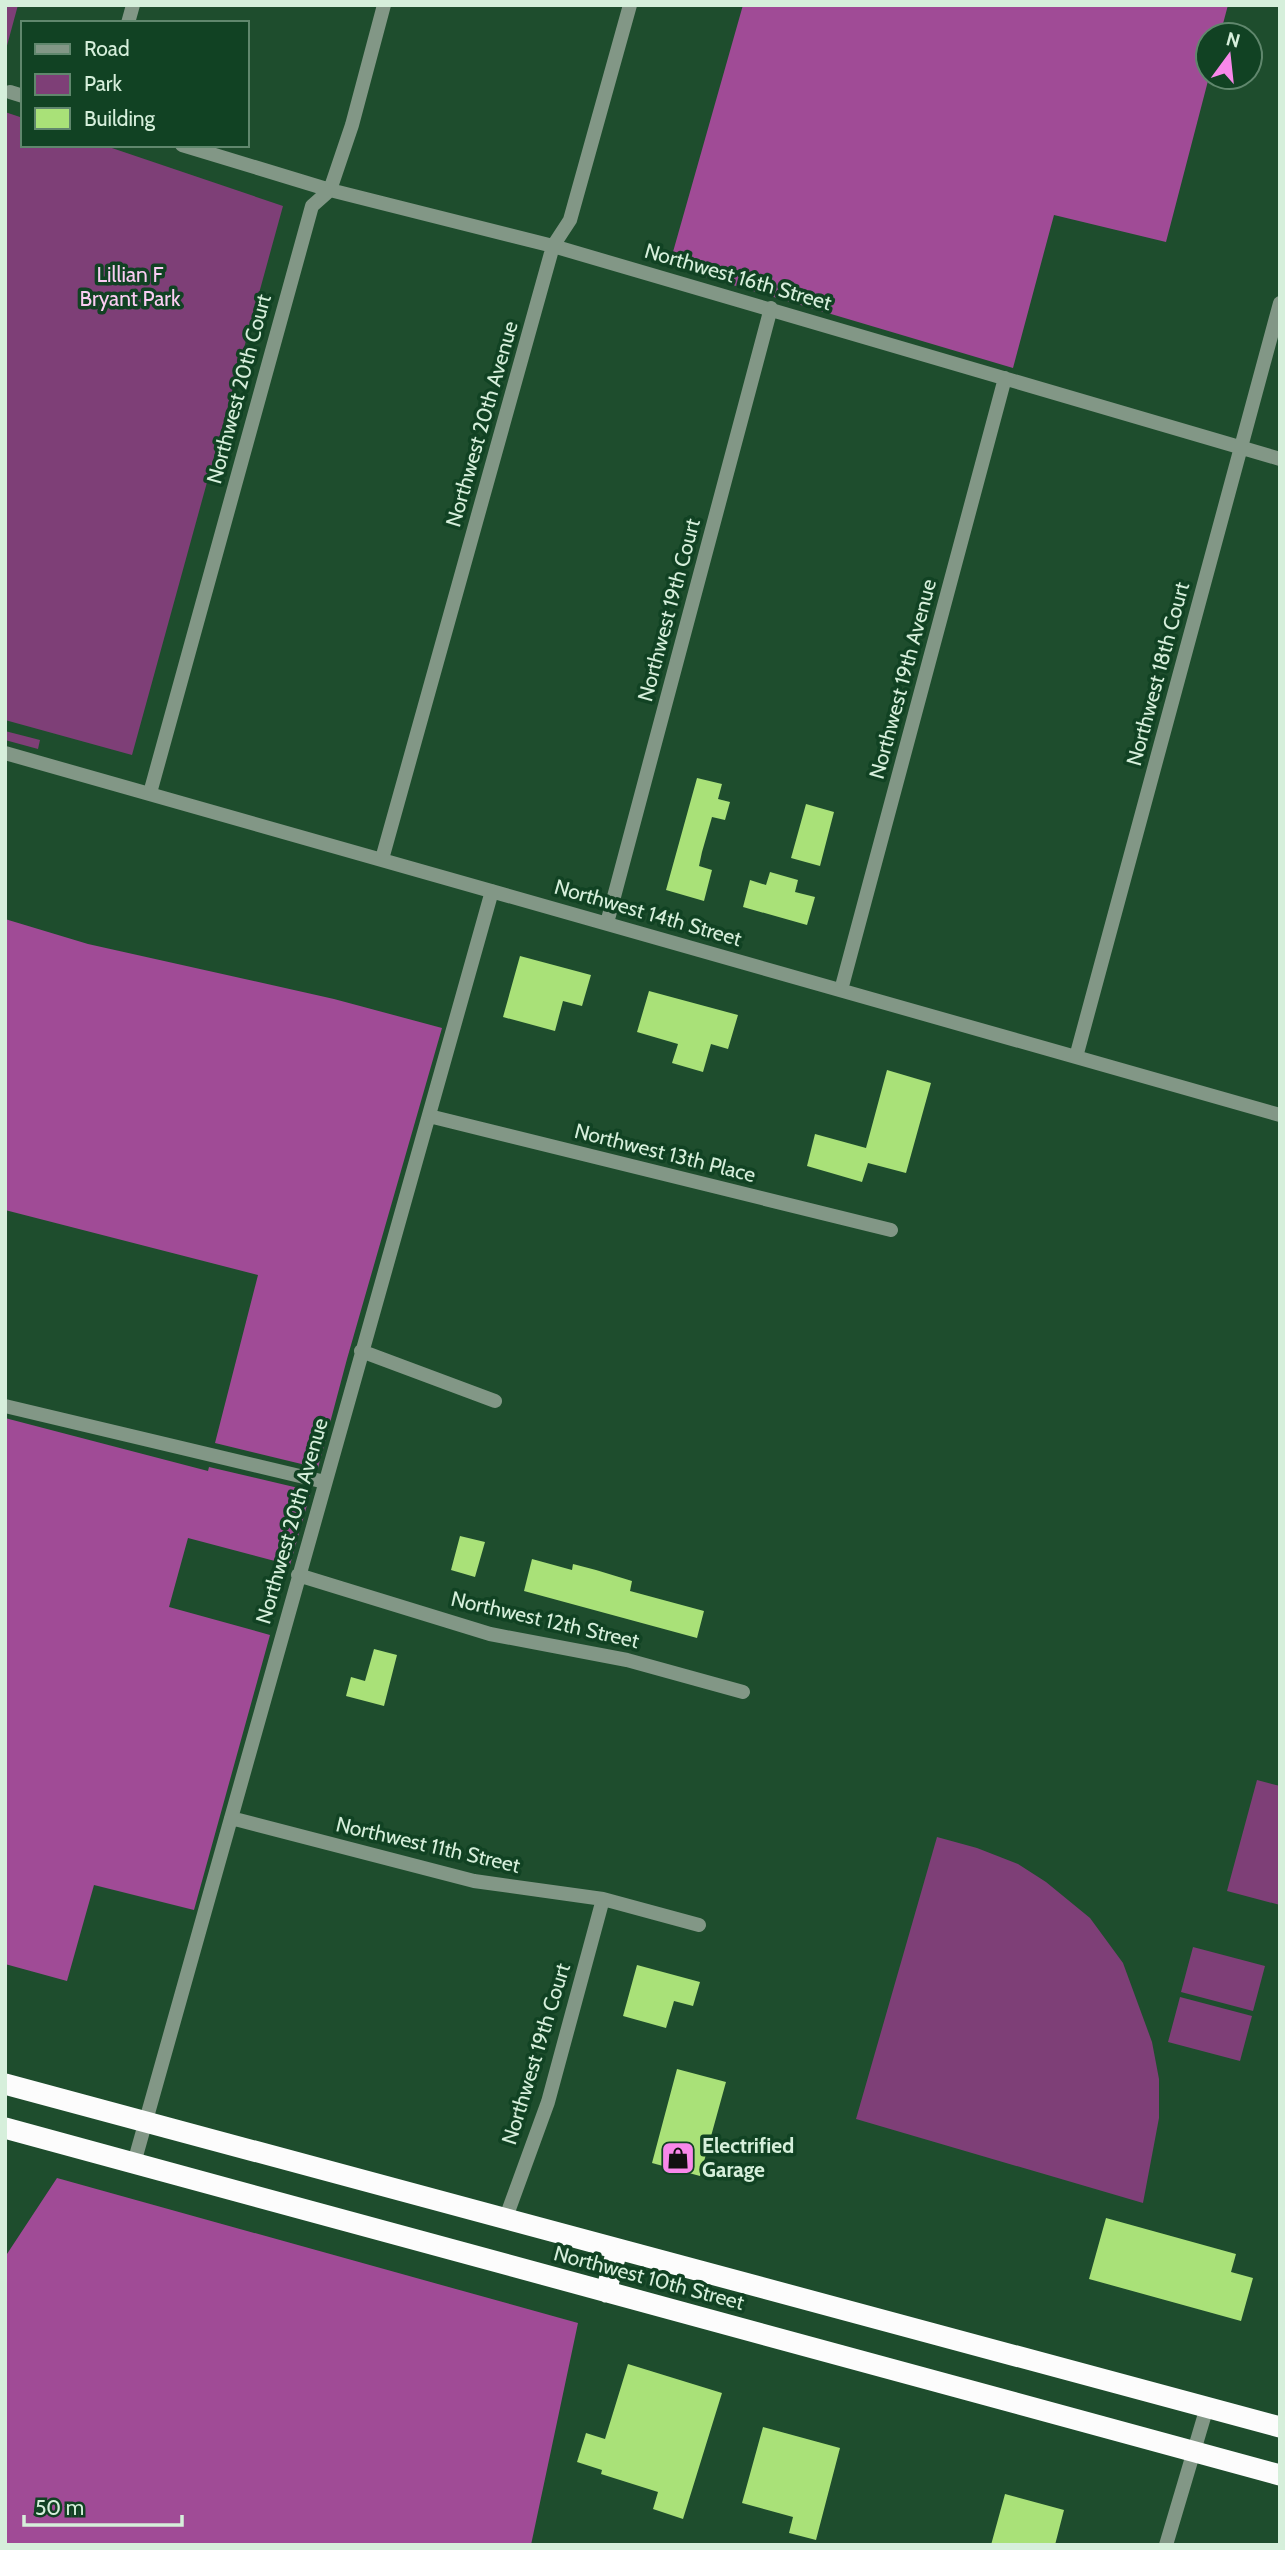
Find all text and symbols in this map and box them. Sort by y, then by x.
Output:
legend [21,21,248,147]
north arrow [1194,21,1264,91]
text: N [1224,27,1243,53]
text: Road [84,36,130,61]
text: Park [84,71,122,96]
text: Building [84,106,156,131]
street label: Northwest 16th Street [642,238,834,315]
park label: Lillian F Bryant Park [80,262,181,311]
street label: Northwest 20th Court [201,291,276,486]
street label: Northwest 20th Avenue [440,318,523,530]
street label: Northwest 19th Court [632,516,705,704]
street label: Northwest 19th Avenue [864,576,941,782]
street label: Northwest 18th Court [1121,579,1194,768]
street label: Northwest 14th Street [552,874,745,951]
street label: Northwest 13th Place [572,1118,759,1187]
street label: Northwest 20th Avenue [250,1415,333,1627]
street label: Northwest 12th Street [449,1586,642,1653]
street label: Northwest 11th Street [334,1811,523,1878]
street label: Northwest 19th Court [496,1960,575,2147]
place label: Electrified Garage [702,2133,794,2182]
shop icon: Electrified Garage [659,2139,697,2177]
street label: Northwest 10th Street [551,2240,747,2315]
scale bar [24,2484,182,2528]
text: 50 m [35,2495,84,2520]

